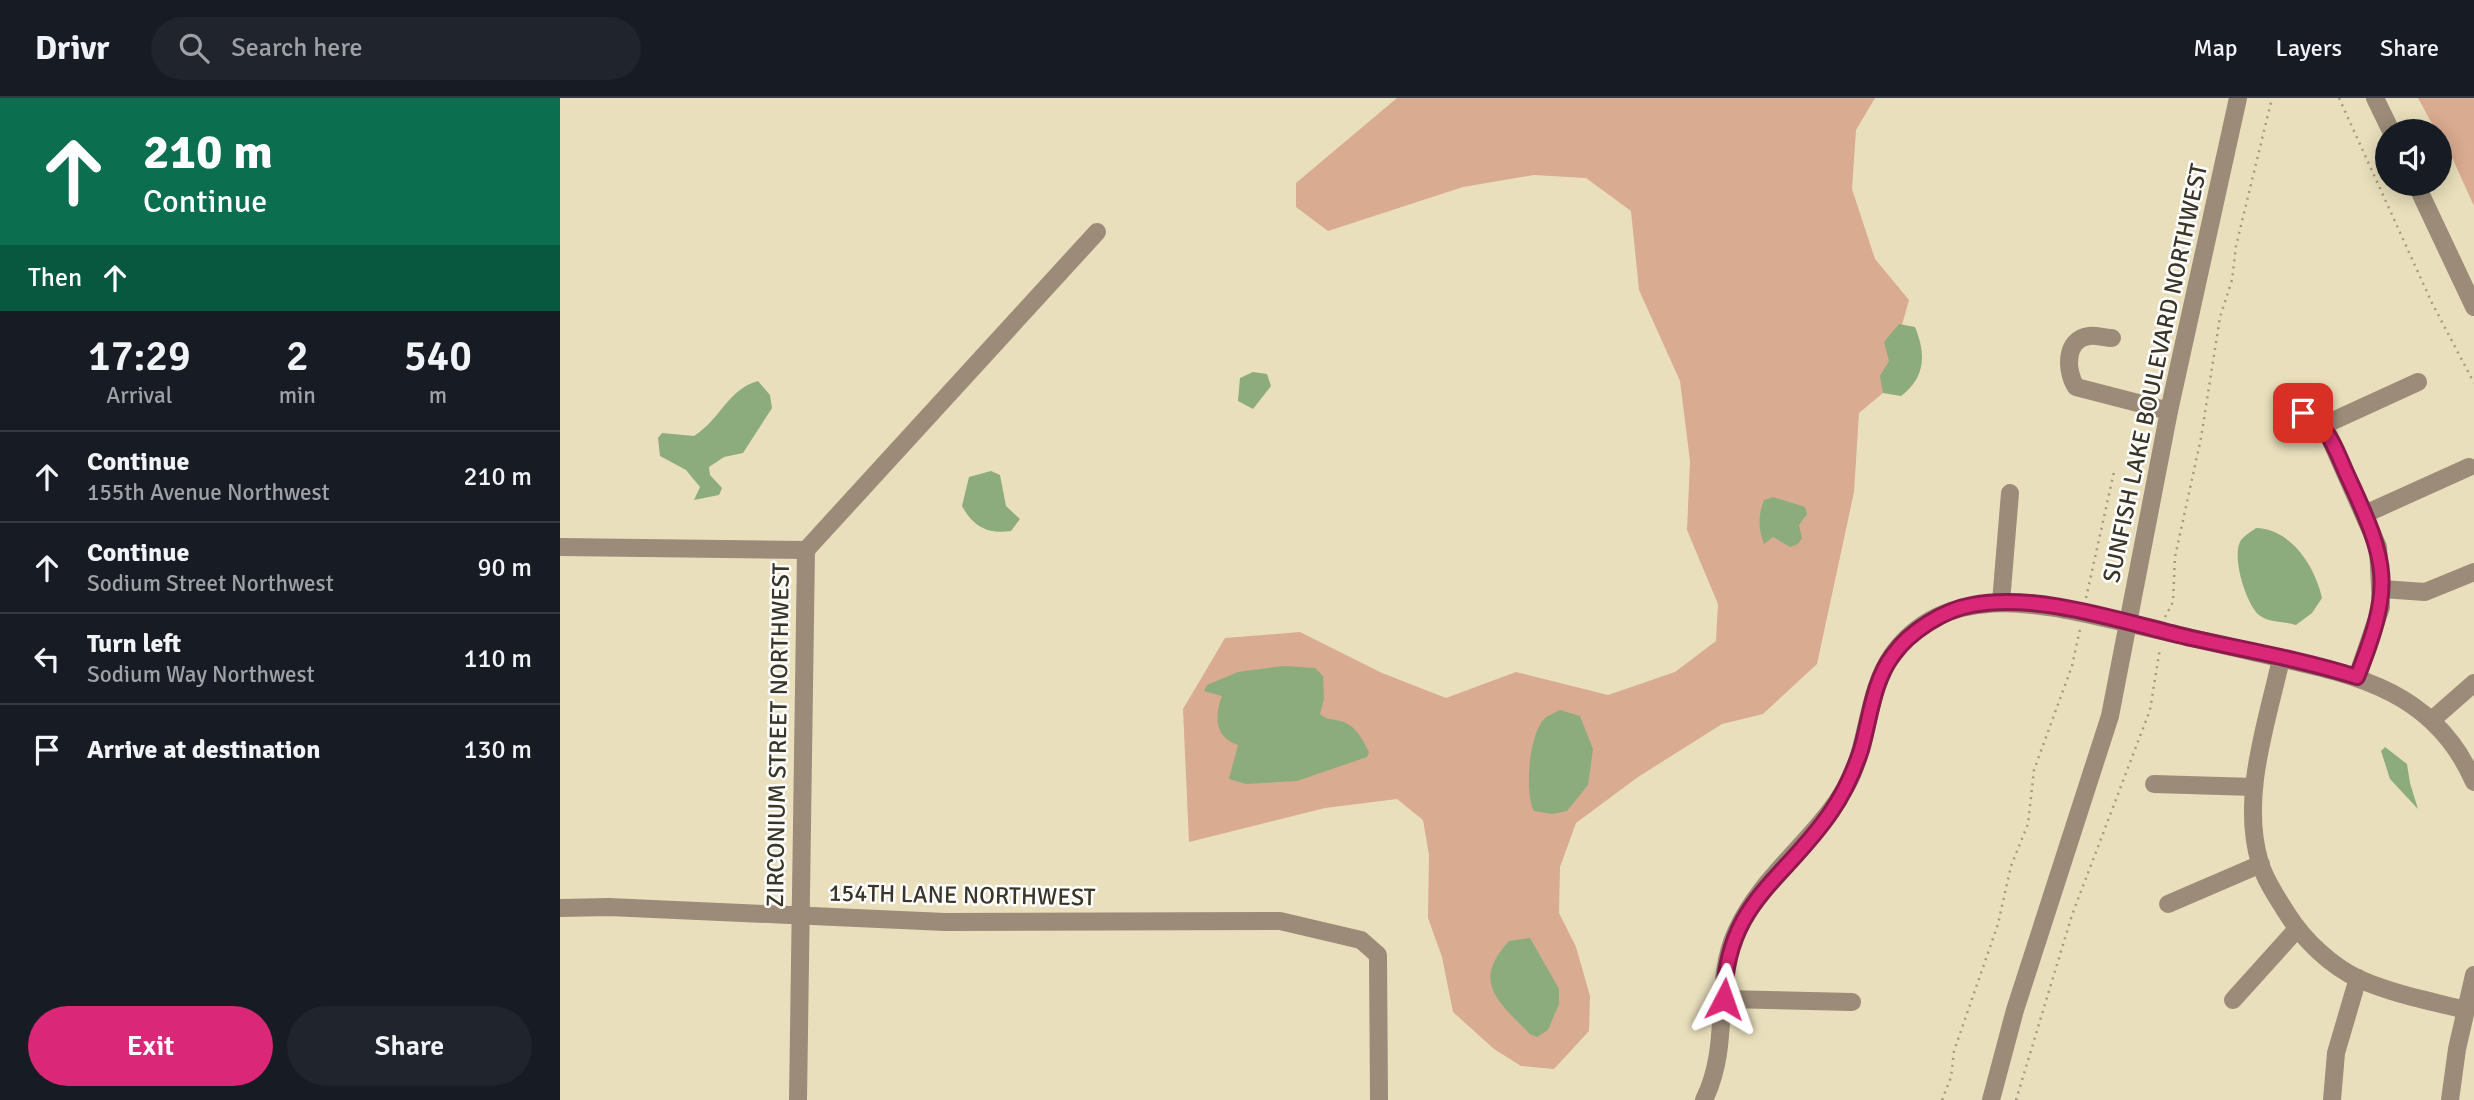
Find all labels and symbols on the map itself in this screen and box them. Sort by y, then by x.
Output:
street label: SUNFISH LAKE BOULEVARD NORTHWEST [2096,161,2214,585]
pin [2273,383,2333,443]
street label: ZIRCONIUM STREET NORTHWEST [760,562,796,908]
street label: 154TH LANE NORTHWEST [828,878,1096,912]
position arrow [1687,962,1761,1036]

